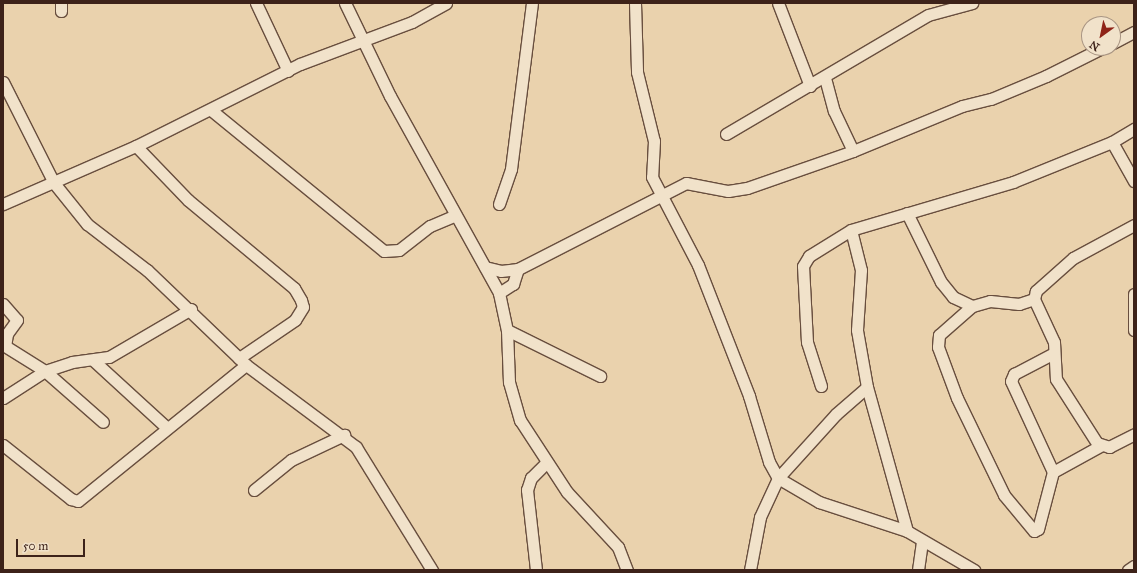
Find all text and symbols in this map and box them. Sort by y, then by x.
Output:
north arrow [1081,16,1121,56]
text: N [1087,38,1102,54]
scale bar [18,531,87,557]
text: 50 m [23,539,48,553]

